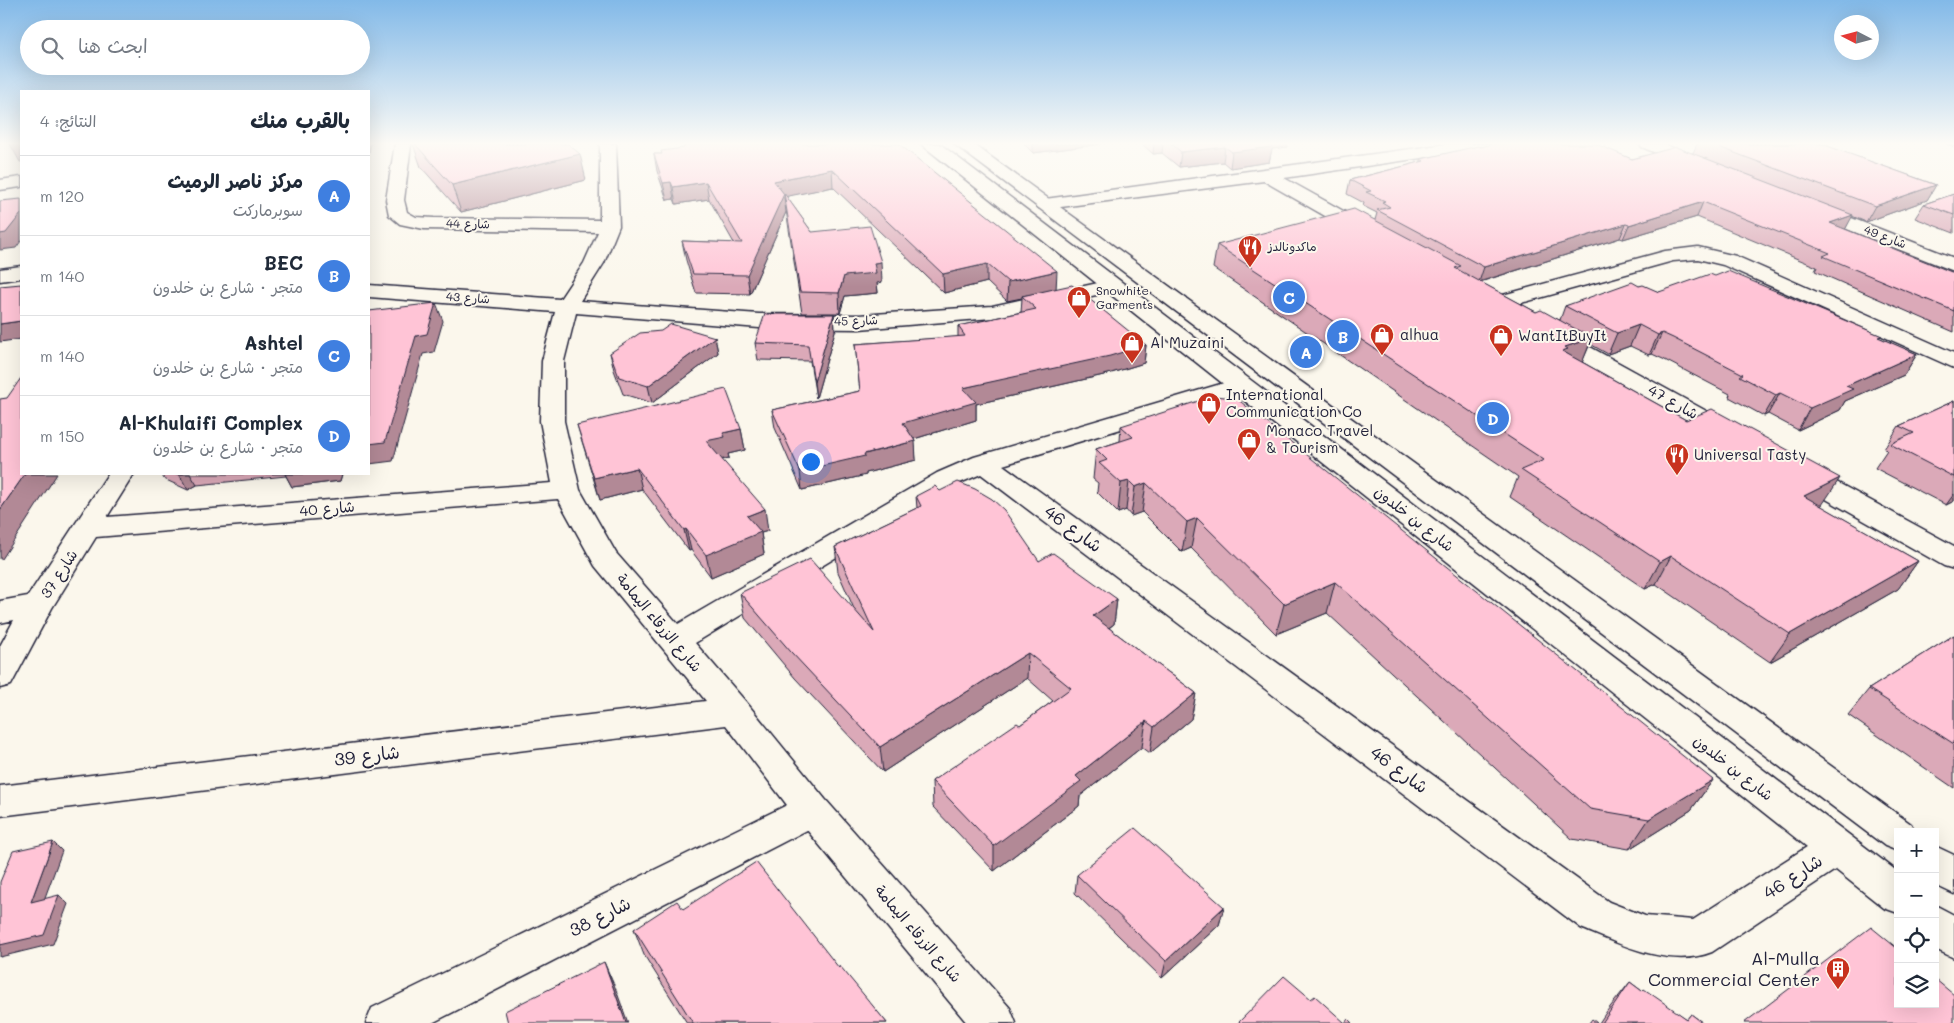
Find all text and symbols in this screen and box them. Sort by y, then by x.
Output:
north arrow [1834,15,1879,60]
search box [20,20,370,75]
text: ابحث هنا [78,33,148,58]
icon: search [38,34,66,62]
text: بالقرب منك [250,106,350,133]
text: النتائج: 4 [40,110,96,131]
text: مركز ناصر الرميث [168,168,303,193]
text: 120 m [40,185,84,206]
text: A [328,185,340,206]
text: سوبرماركت [233,199,303,220]
street label: شارع 44 [446,215,490,233]
street label: شارع 49 [1861,221,1909,253]
restaurant icon: ماكدونالدز [1237,234,1263,268]
place label: ماكدونالدز [1267,238,1317,255]
text: BEC [264,250,303,275]
text: 140 m [40,265,84,286]
text: B [329,265,339,286]
text: متجر · شارع بن خلدون [153,276,303,297]
pin: C [1273,278,1305,316]
place label: Snowhite Garments [1096,282,1153,312]
shop icon: Snowhite Garments [1066,285,1092,319]
street label: شارع 43 [445,287,491,309]
street label: شارع 45 [834,311,878,331]
pin: B [1327,317,1359,355]
shop icon: alhua [1369,322,1395,356]
shop icon: WantItBuyIt [1488,323,1514,357]
place label: alhua [1400,324,1439,344]
place label: WantItBuyIt [1518,325,1607,345]
text: Ashtel [244,330,303,355]
shop icon: Al Muzaini [1119,330,1145,364]
place label: Al Muzaini [1150,332,1224,352]
pin: A [1290,333,1322,371]
text: 140 m [40,345,84,366]
text: C [328,345,340,366]
text: متجر · شارع بن خلدون [153,356,303,377]
street label: شارع 47 [1644,379,1702,424]
place label: International Communication Co [1226,384,1362,421]
shop icon: International Communication Co [1196,391,1222,425]
pin: D [1477,399,1509,437]
text: Al-Khulaifi Complex [118,410,303,435]
place label: Monaco Travel & Tourism [1266,420,1373,457]
text: 150 m [40,425,84,446]
text: D [328,425,340,446]
shop icon: Monaco Travel & Tourism [1236,427,1262,461]
text: متجر · شارع بن خلدون [153,436,303,457]
restaurant icon: Universal Tasty [1664,442,1690,476]
place label: Universal Tasty [1694,444,1806,464]
your location [798,449,824,475]
street label: شارع بن خلدون [1370,481,1458,556]
street label: شارع 40 [298,496,355,521]
street label: شارع 46 [1039,499,1107,558]
street label: شارع 37 [35,545,82,602]
street label: شارع الزرقاء اليمامة [612,569,707,676]
street label: شارع بن خلدون [1689,730,1777,805]
street label: شارع 39 [333,739,401,772]
street label: شارع 46 [1365,740,1433,799]
map controls [1894,828,1939,1008]
button: + [1894,828,1939,873]
street label: شارع 46 [1758,848,1827,905]
button: − [1894,873,1939,918]
street label: شارع الزرقاء اليمامة [870,880,967,987]
street label: شارع 38 [565,890,635,943]
button: locate [1894,918,1939,963]
place label: Al-Mulla Commercial Center [1648,946,1820,991]
building icon: Al-Mulla Commercial Center [1825,956,1851,990]
button: layers [1894,963,1939,1008]

